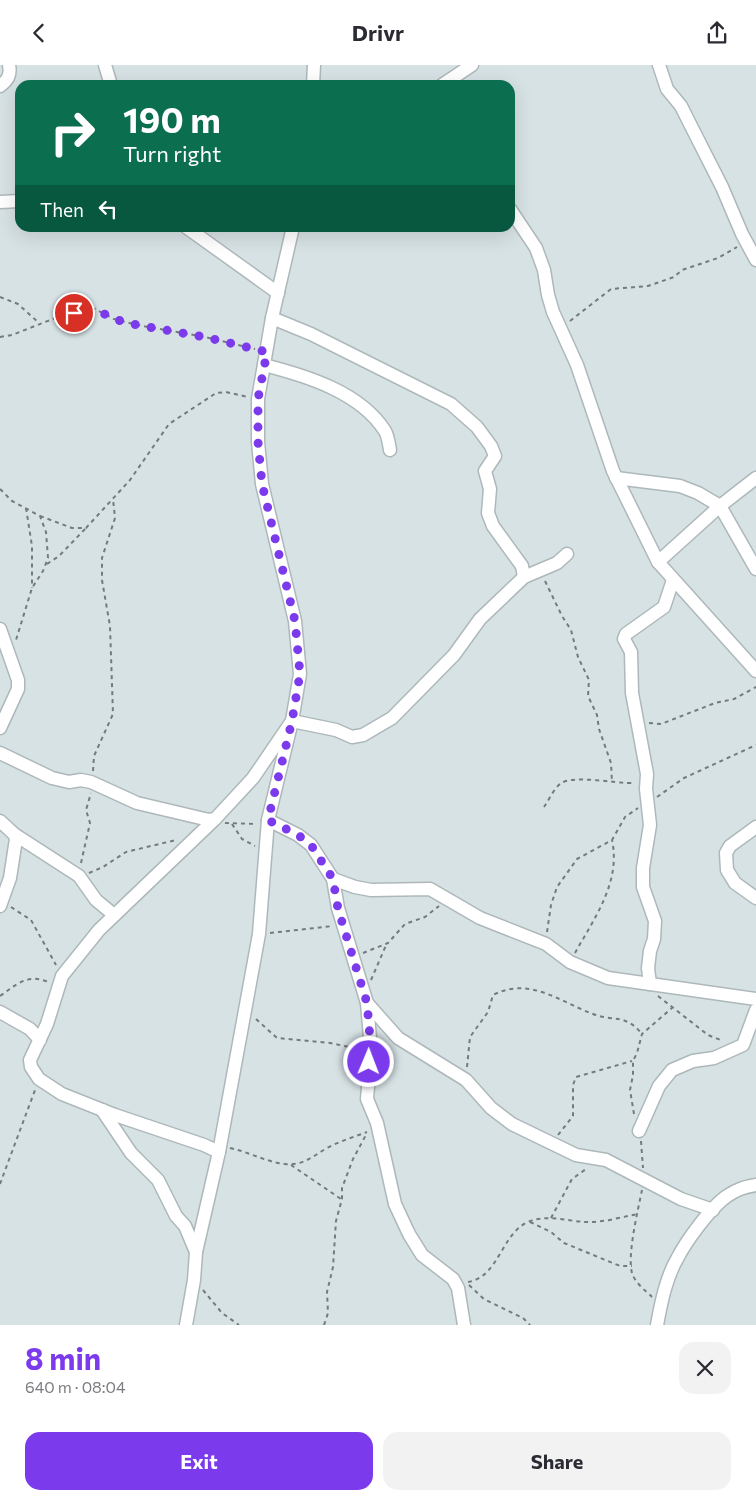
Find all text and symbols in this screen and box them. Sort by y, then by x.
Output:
icon: back [25,19,53,47]
text: Drivr [352,19,404,46]
icon: share [703,19,731,47]
text: 190 m [123,97,221,140]
icon: right [40,100,105,165]
text: Turn right [123,140,221,167]
icon: left [94,195,122,223]
text: Then [40,198,84,221]
pin [53,292,95,334]
icon: arrive [60,299,88,327]
position arrow [342,1035,394,1087]
text: 8 min [25,1339,101,1376]
button: close [679,1342,731,1394]
text: 640 m · 08:04 [25,1377,126,1396]
button: Exit [25,1432,373,1490]
button: Share [383,1432,731,1490]

